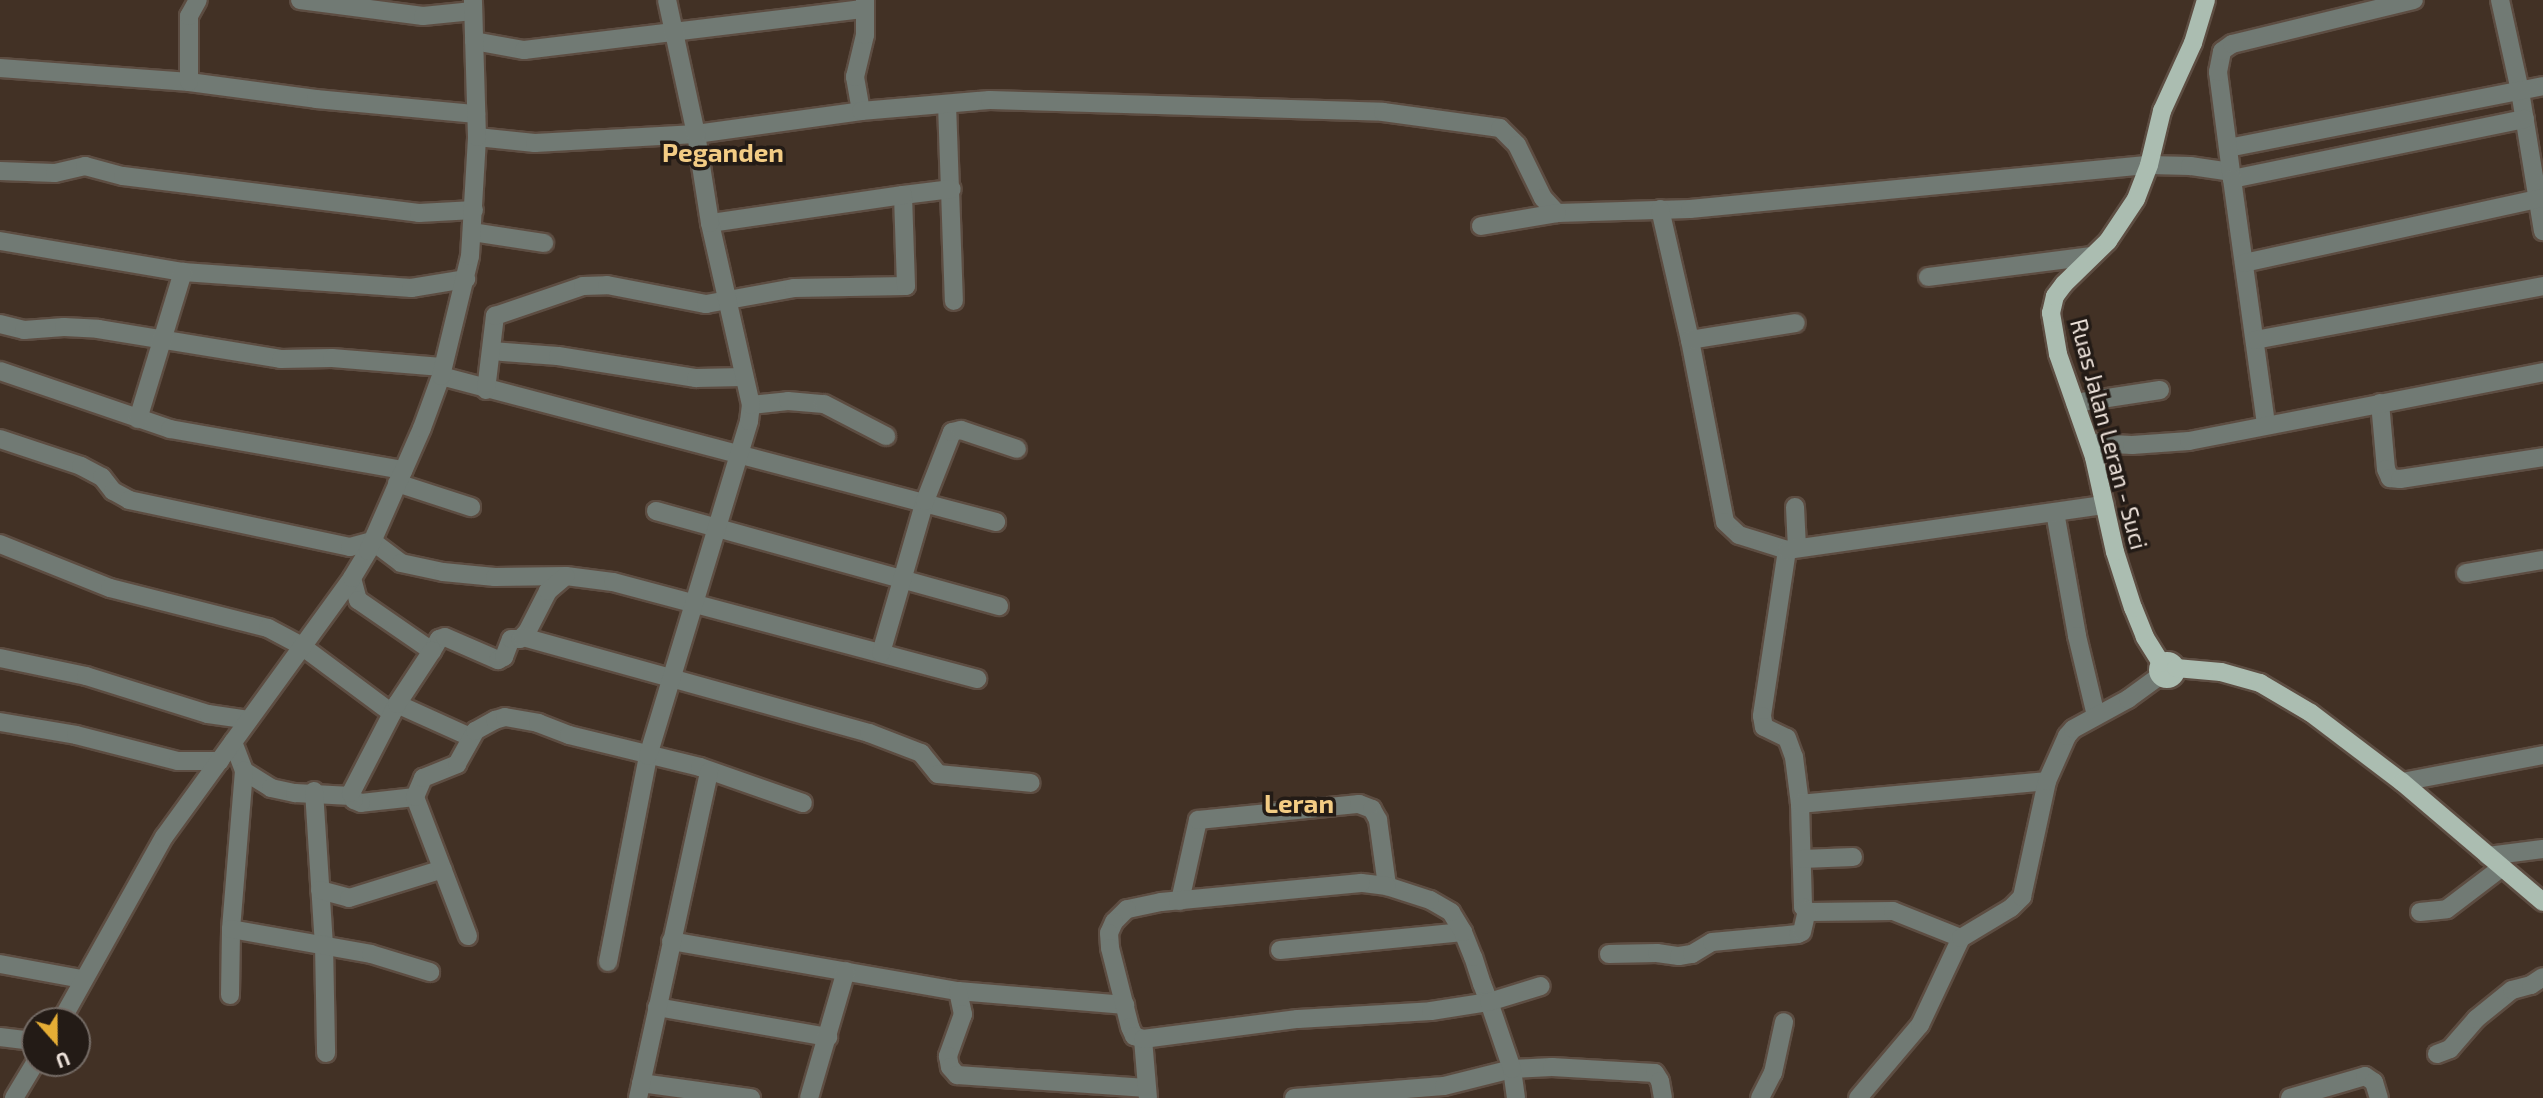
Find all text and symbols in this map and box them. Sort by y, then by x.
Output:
district label: Peganden [662,136,784,168]
street label: Ruas Jalan Leran - Suci [2065,315,2153,553]
district label: Leran [1264,787,1334,819]
north arrow [21,1007,91,1077]
text: U [53,1047,73,1073]

